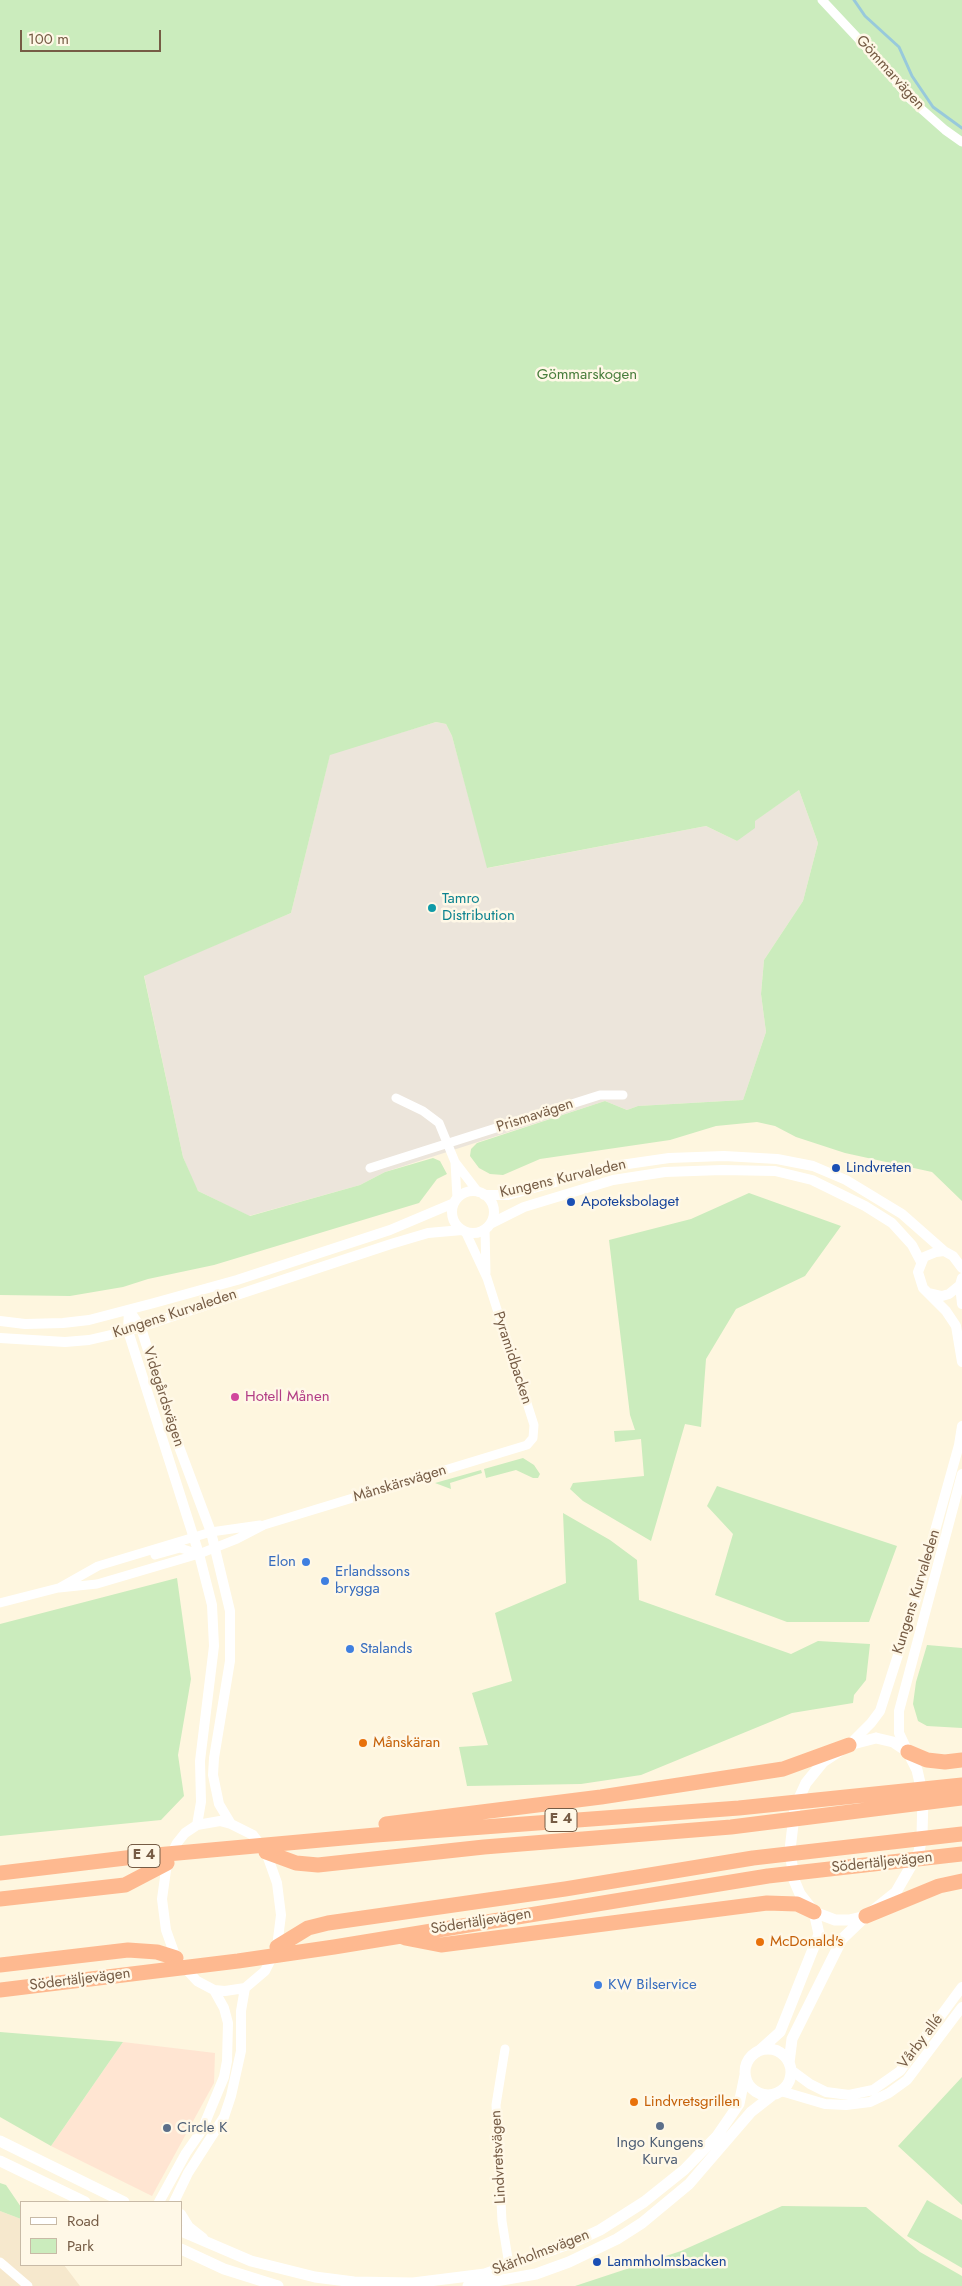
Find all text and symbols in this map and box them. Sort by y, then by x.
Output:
scale bar [22,20,164,52]
text: 100 m [28,28,69,50]
street label: Gömmarvägen [852,32,928,114]
park label: Gömmarskogen [537,366,637,384]
place label: Tamro Distribution [442,890,515,925]
marker: Tamro Distribution [426,902,438,914]
street label: Prismavägen [494,1095,576,1137]
street label: Kungens Kurvaleden [498,1156,628,1202]
place label: Lindvreten [846,1159,912,1177]
marker: Lindvreten [830,1162,842,1174]
place label: Apoteksbolaget [581,1193,679,1211]
marker: Apoteksbolaget [565,1196,577,1208]
street label: Kungens Kurvaleden [111,1285,239,1343]
street label: Pyramidbacken [489,1309,535,1407]
street label: Videgårdsvägen [138,1345,188,1449]
place label: Hotell Månen [245,1388,330,1406]
marker: Hotell Månen [229,1391,241,1403]
street label: Månskärsvägen [351,1461,449,1507]
street label: Kungens Kurvaleden [890,1528,944,1656]
place label: Elon [268,1553,296,1571]
marker: Elon [300,1556,312,1568]
place label: Erlandssons brygga [335,1563,410,1598]
marker: Erlandssons brygga [319,1575,331,1587]
place label: Stalands [360,1640,412,1658]
marker: Stalands [344,1643,356,1655]
place label: Månskäran [373,1734,440,1752]
marker: Månskäran [357,1737,369,1749]
road number: E 4 [545,1808,577,1832]
road number: E 4 [128,1844,160,1868]
street label: Södertäljevägen [831,1849,933,1877]
street label: Södertäljevägen [430,1905,532,1939]
place label: McDonald's [770,1933,844,1951]
marker: McDonald's [754,1936,766,1948]
street label: Södertäljevägen [29,1965,131,1995]
place label: KW Bilservice [608,1976,697,1994]
marker: KW Bilservice [592,1979,604,1991]
street label: Vårby allé [895,2011,947,2073]
place label: Lindvretsgrillen [644,2093,740,2111]
marker: Lindvretsgrillen [628,2096,640,2108]
street label: Lindvretsvägen [488,2110,510,2204]
place label: Circle K [177,2119,227,2137]
marker: Ingo Kungens Kurva [654,2120,666,2132]
marker: Circle K [161,2122,173,2134]
place label: Ingo Kungens Kurva [617,2134,703,2169]
legend [20,2201,182,2266]
text: Road [67,2210,99,2232]
street label: Skärholmsvägen [490,2226,592,2280]
text: Park [67,2235,94,2257]
place label: Lammholmsbacken [607,2253,727,2271]
marker: Lammholmsbacken [591,2256,603,2268]

